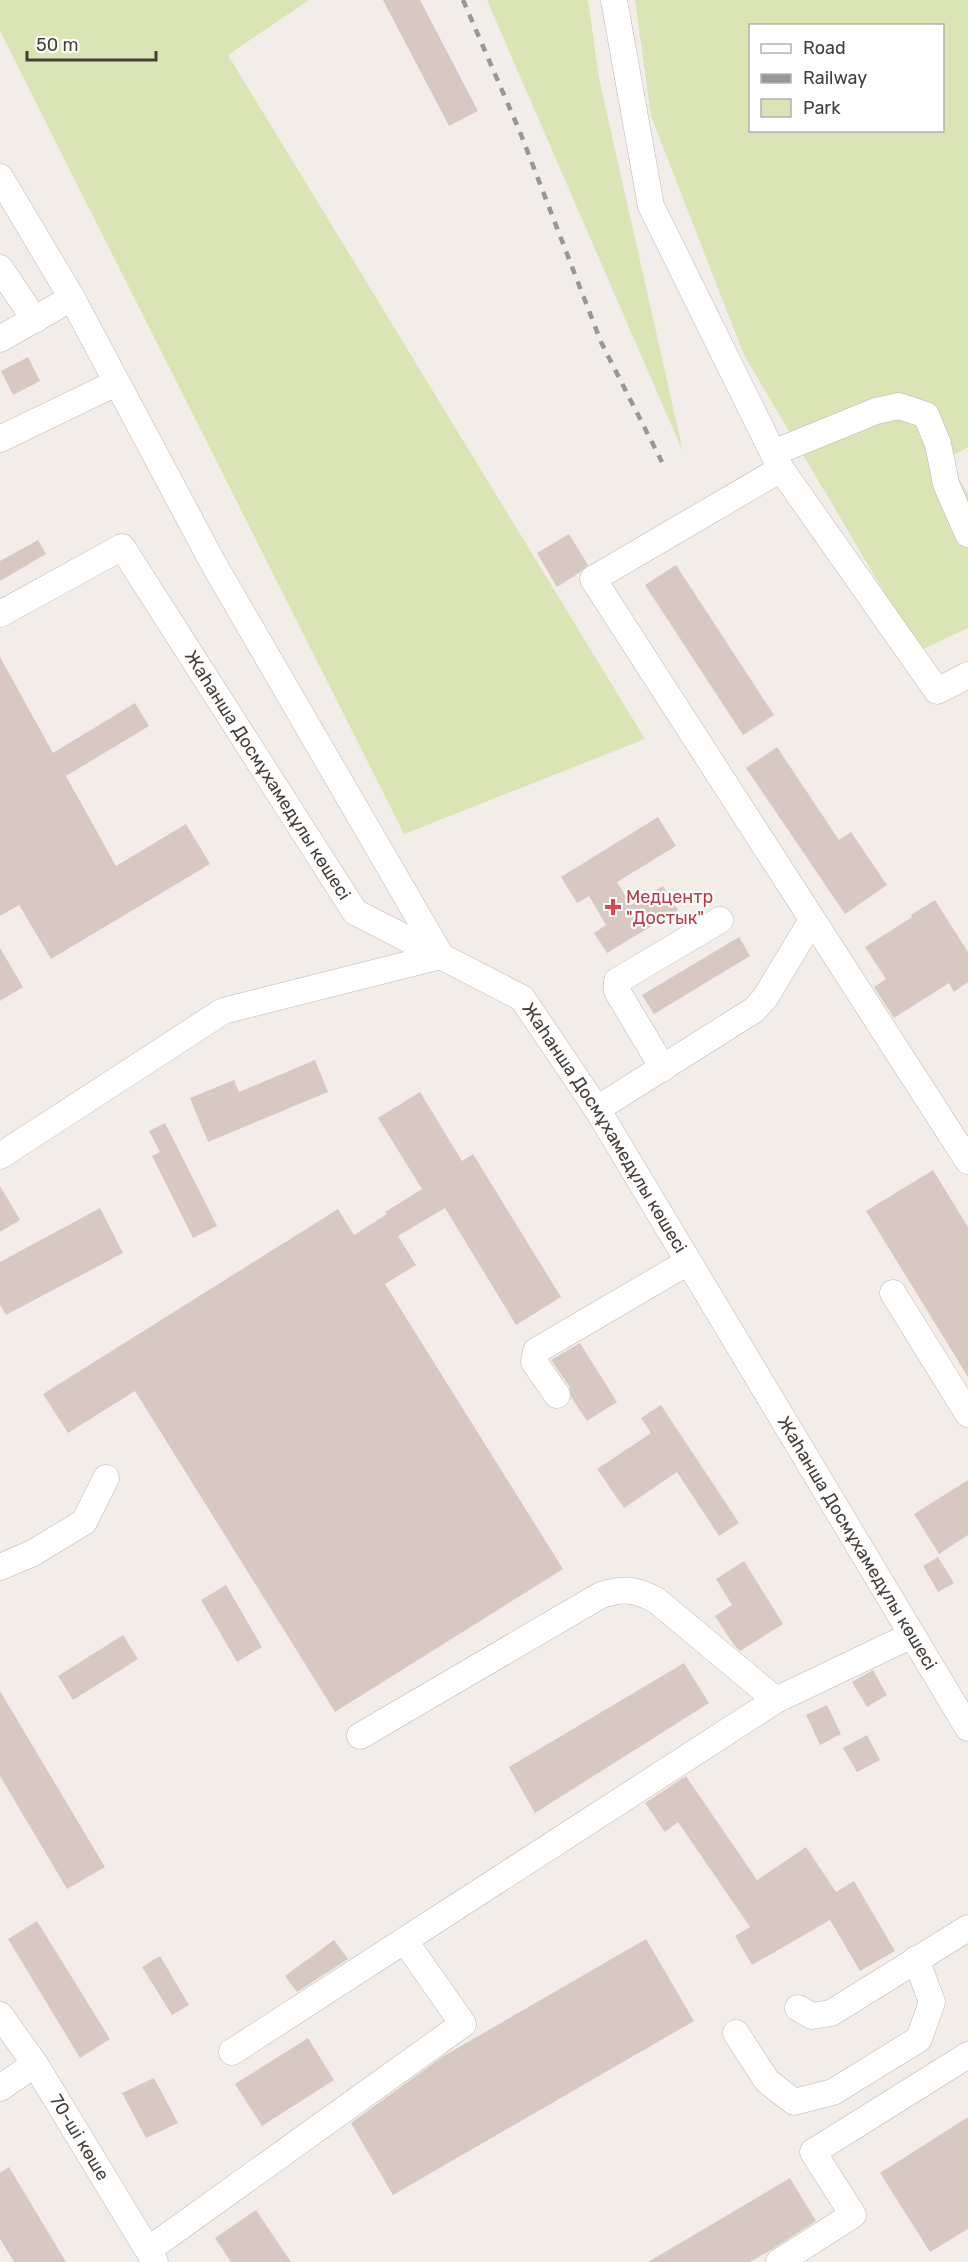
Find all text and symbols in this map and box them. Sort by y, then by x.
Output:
scale bar [27,24,156,62]
legend [749,24,944,132]
text: 50 m [36,34,79,56]
text: Road [803,37,846,59]
text: Railway [803,67,867,89]
text: Park [803,97,841,119]
street label: Жаһанша Досмұхамедұлы көшесі [180,646,355,904]
place label: Медцентр "Достык" [626,886,713,929]
marker: Медцентр "Достык" [604,898,622,916]
street label: Жаһанша Досмұхамедұлы көшесі [517,999,692,1257]
street label: Жаһанша Досмұхамедұлы көшесі [773,1412,942,1674]
street label: 70-ші көше [45,2090,114,2184]

